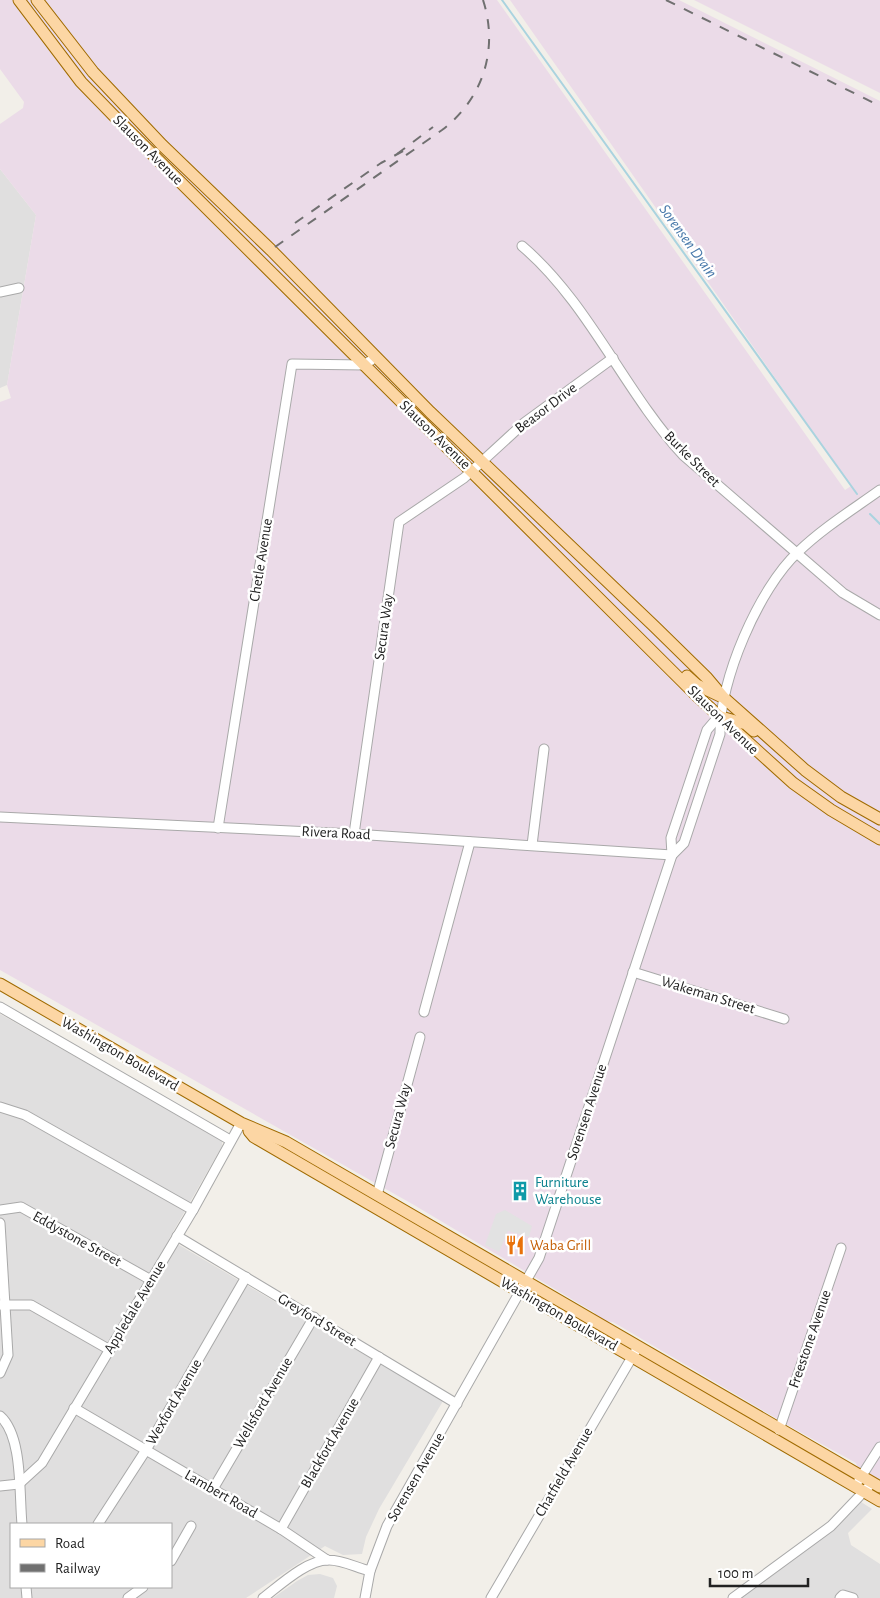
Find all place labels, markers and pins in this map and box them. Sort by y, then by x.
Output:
place label: Furniture Warehouse [535,1175,601,1207]
building icon: Furniture Warehouse [509,1180,531,1202]
restaurant icon: Waba Grill [504,1234,526,1256]
place label: Waba Grill [530,1238,591,1253]

